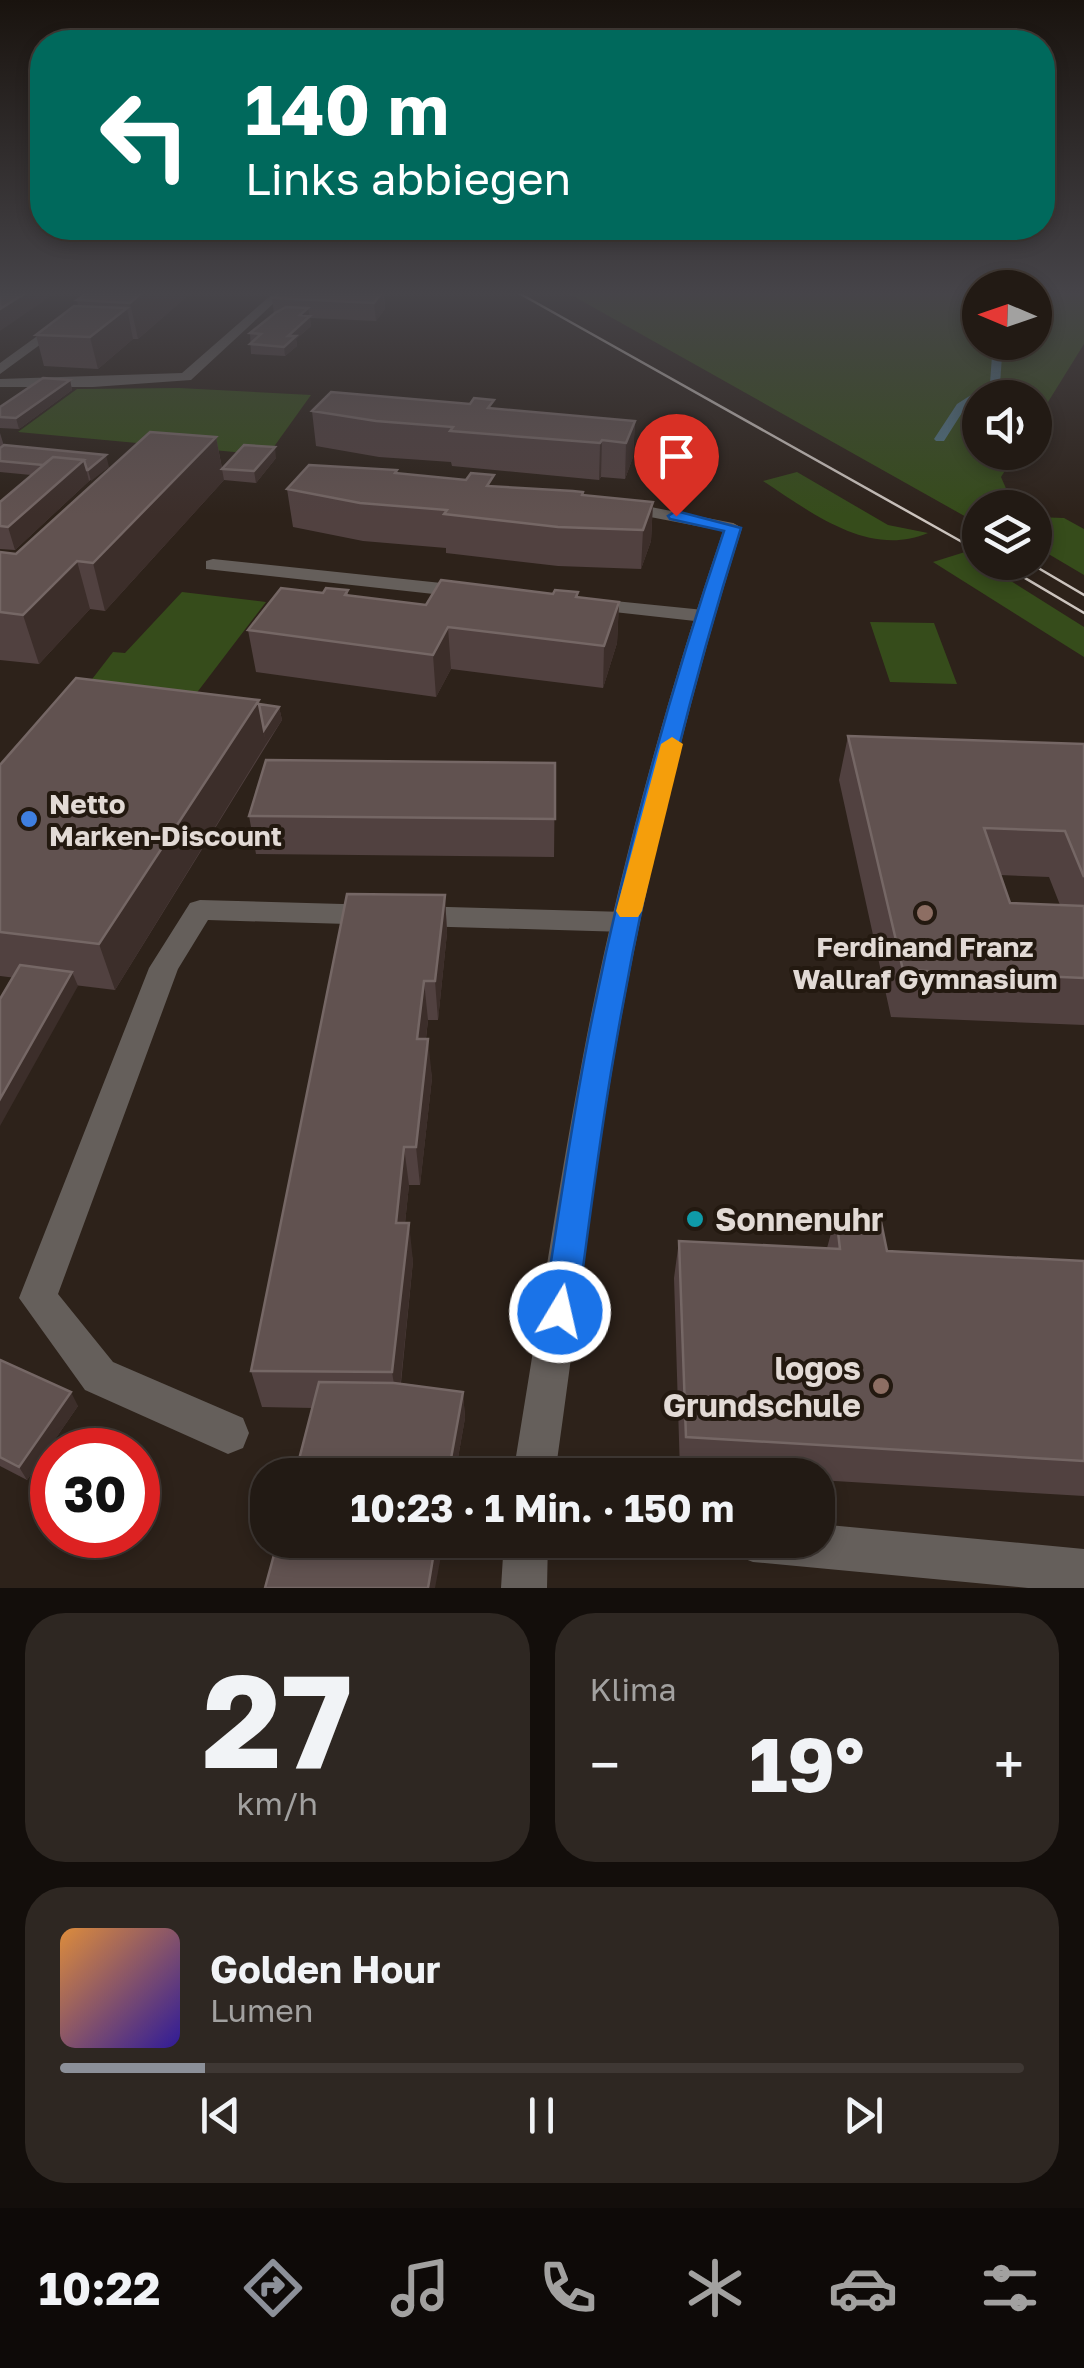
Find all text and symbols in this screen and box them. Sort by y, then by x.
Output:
text: 140 m [245,66,449,150]
icon: left [80,70,210,200]
text: Links abbiegen [245,151,571,205]
north arrow [962,270,1052,360]
map controls [962,270,1052,580]
button: sound [962,380,1052,470]
pin [634,414,719,517]
icon: arrive [649,429,704,484]
button: layers [962,490,1052,580]
place label: Netto Marken-Discount [49,787,282,852]
marker: Netto Marken-Discount [18,808,40,830]
marker: Ferdinand Franz Wallraf Gymnasium [914,902,936,924]
place label: Ferdinand Franz Wallraf Gymnasium [792,930,1058,995]
place label: Sonnenuhr [715,1200,883,1238]
marker: Sonnenuhr [684,1208,706,1230]
position arrow [508,1260,612,1364]
place label: logos Grundschule [663,1349,861,1424]
marker: logos Grundschule [870,1375,892,1397]
speed limit sign: 30 [30,1428,160,1558]
text: 10:23 · 1 Min. · 150 m [351,1485,734,1530]
text: 27 [202,1641,352,1797]
text: Klima [590,1670,676,1708]
text: 19° [749,1718,865,1809]
text: − [590,1731,620,1797]
text: + [994,1731,1024,1797]
text: km/h [237,1784,318,1822]
text: Golden Hour [210,1946,441,1991]
text: Lumen [210,1991,314,2029]
icon: previous [193,2088,248,2143]
icon: pause [514,2088,569,2143]
icon: next [836,2088,891,2143]
icon: directions [238,2253,308,2323]
icon: music [385,2253,455,2323]
icon: phone [533,2253,603,2323]
icon: climate [680,2253,750,2323]
icon: car [828,2253,898,2323]
icon: filters [975,2253,1045,2323]
text: 10:22 [39,2261,160,2315]

